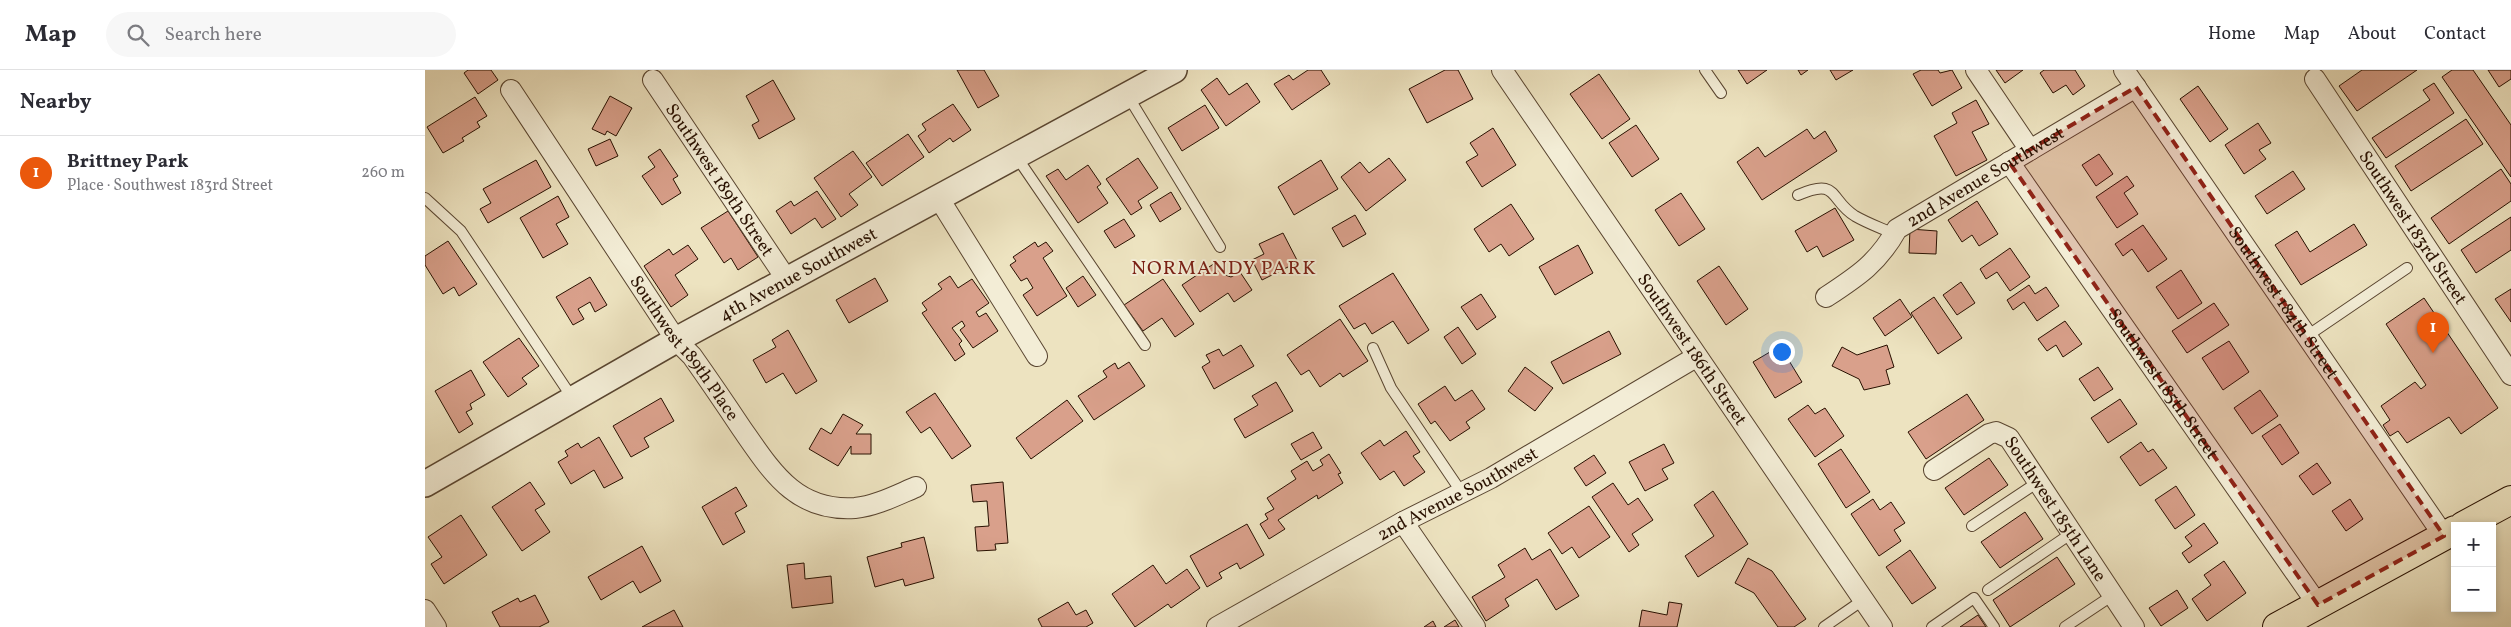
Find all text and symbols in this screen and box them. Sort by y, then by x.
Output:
search box [106,12,456,57]
text: Map [25,18,76,52]
icon: search [124,21,152,49]
text: Search here [164,22,262,48]
text: Home [2208,22,2256,47]
text: Map [2284,22,2320,47]
text: About [2348,22,2396,47]
text: Contact [2424,22,2486,47]
text: Nearby [20,88,91,117]
street label: Southwest 189th Street [658,99,779,262]
street label: 2nd Avenue Southwest [1902,121,2069,234]
street label: Southwest 183rd Street [2352,146,2472,310]
text: Brittney Park [67,149,189,175]
text: 1 [33,162,39,184]
text: 260 m [361,162,405,184]
text: Place · Southwest 183rd Street [67,175,273,197]
street label: 4th Avenue Southwest [715,222,882,328]
street label: Southwest 184th Street [2221,222,2344,385]
district label: NORMANDY PARK [1131,255,1317,283]
street label: Southwest 186th Street [1630,269,1752,431]
street label: Southwest 189th Place [623,271,744,426]
street label: Southwest 185th Street [2101,304,2224,465]
pin: 1 [2417,312,2449,353]
your location [1769,339,1795,365]
street label: Southwest 185th Lane [1997,432,2112,587]
street label: 2nd Avenue Southwest [1373,442,1543,548]
map controls [2451,522,2496,612]
button: + [2451,522,2496,567]
button: − [2451,567,2496,612]

